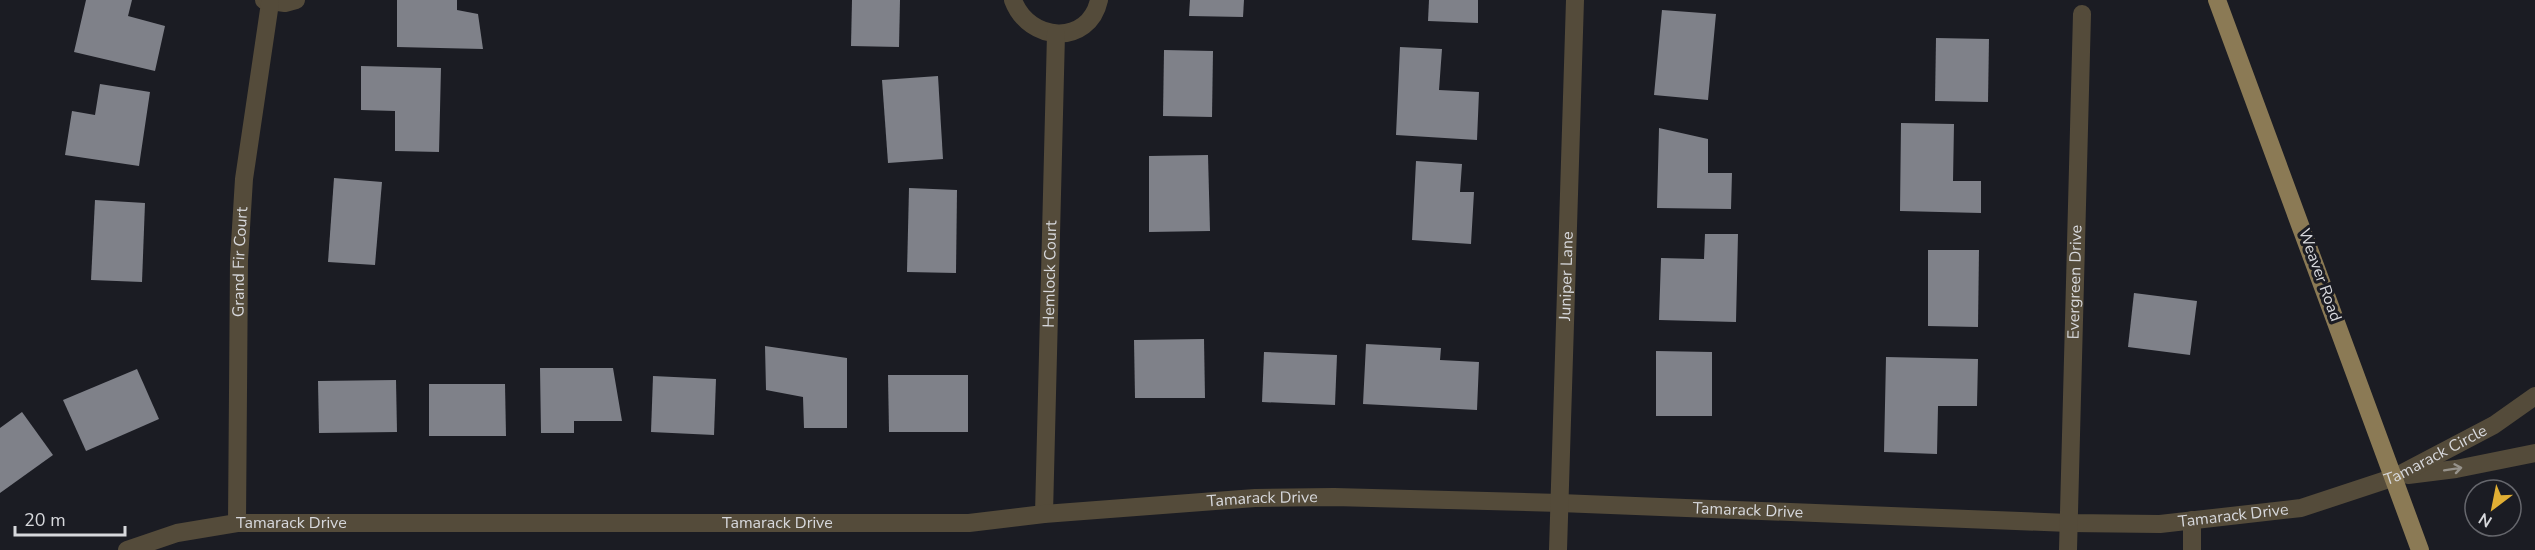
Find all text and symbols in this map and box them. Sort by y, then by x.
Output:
street label: Grand Fir Court [228,206,253,317]
street label: Hemlock Court [1038,220,1062,328]
street label: Evergreen Drive [2063,224,2087,340]
street label: Weaver Road [2293,226,2347,324]
street label: Juniper Lane [1554,231,1579,322]
street label: Tamarack Circle [2381,420,2491,491]
one-way arrow [2442,464,2462,475]
north arrow [2463,478,2523,538]
street label: Tamarack Drive [1206,486,1318,513]
street label: Tamarack Drive [1692,497,1804,524]
scale bar [15,499,124,537]
street label: Tamarack Drive [2177,499,2290,533]
text: N [2475,507,2496,532]
text: 20 m [24,508,66,532]
street label: Tamarack Drive [236,512,347,534]
street label: Tamarack Drive [722,512,833,534]

